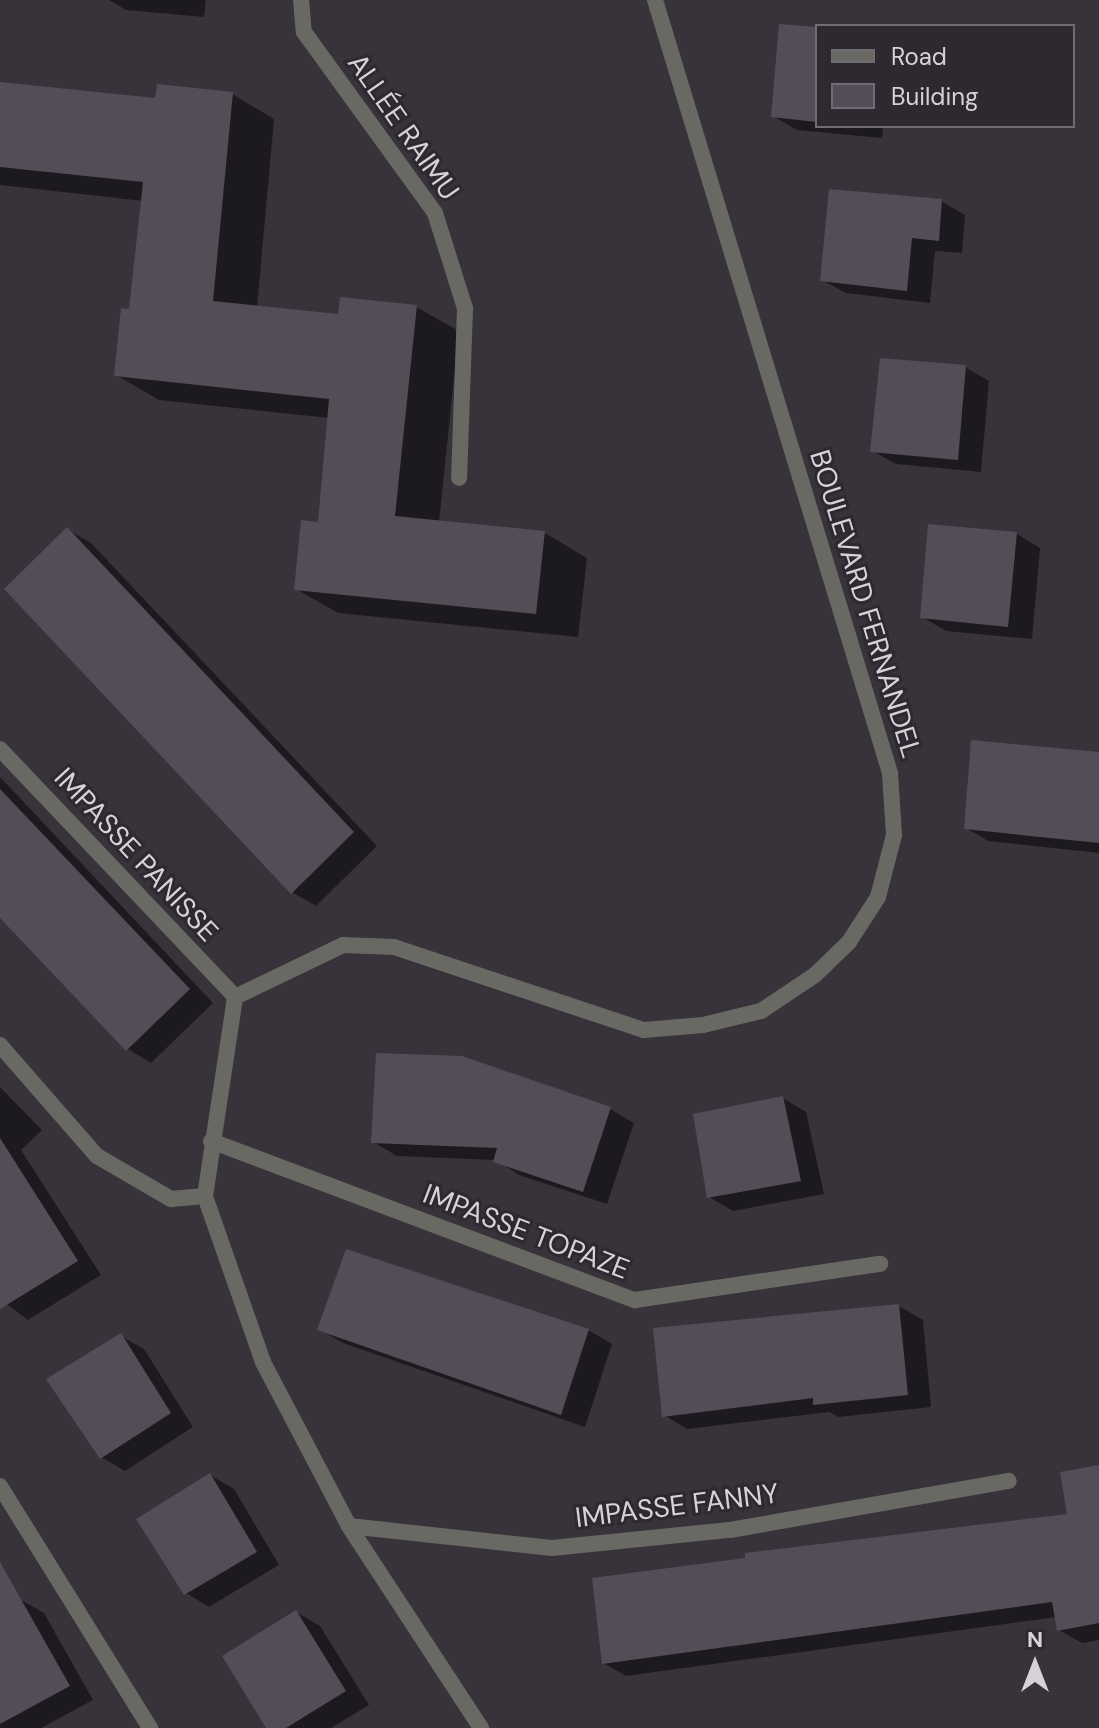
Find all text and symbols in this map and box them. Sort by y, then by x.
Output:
legend [815,24,1075,128]
text: Road [891,41,947,72]
street label: ALLÉE RAIMU [340,47,466,207]
text: Building [891,81,978,112]
street label: BOULEVARD FERNANDEL [802,446,928,762]
street label: IMPASSE PANISSE [47,761,225,949]
street label: IMPASSE TOPAZE [418,1177,634,1287]
street label: IMPASSE FANNY [573,1477,781,1535]
north arrow [995,1624,1075,1704]
text: N [1027,1625,1043,1654]

